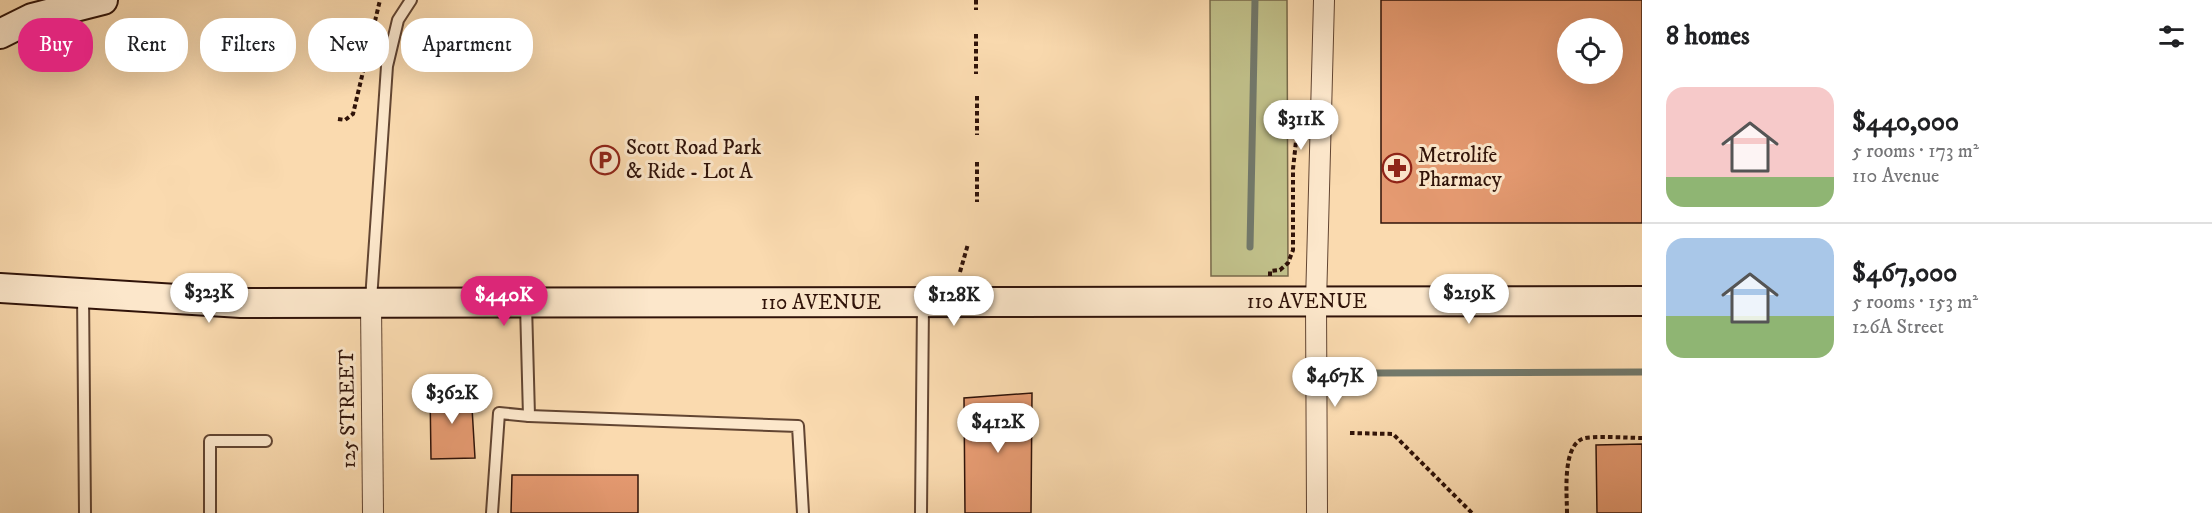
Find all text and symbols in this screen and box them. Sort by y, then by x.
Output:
chip: Buy [18,18,93,72]
chip: Rent [105,18,188,72]
chip: Filters [200,18,296,72]
chip: New [308,18,389,72]
chip: Apartment [401,18,533,72]
map controls [1557,18,1623,84]
button: locate [1557,18,1623,84]
text: 8 homes [1666,20,1750,53]
icon: filters [2155,20,2188,53]
pin: $311K [1259,100,1343,151]
text: $440,000 [1852,106,1959,139]
text: $311K [1277,107,1325,132]
icon: home [1714,111,1786,183]
place label: Scott Road Park & Ride - Lot A [626,135,762,185]
text: 5 rooms · 173 m² [1852,139,1979,164]
place label: Metrolife Pharmacy [1418,143,1503,193]
parking icon: Scott Road Park & Ride - Lot A [589,144,621,176]
pharmacy icon: Metrolife Pharmacy [1381,152,1413,184]
text: 110 Avenue [1852,164,1939,189]
text: $467,000 [1852,257,1957,290]
icon: home [1714,262,1786,334]
pin: $323K [167,273,251,324]
pin: $219K [1427,274,1511,325]
pin: $440K [462,276,546,327]
pin: $128K [912,276,996,327]
text: $323K [184,280,234,305]
text: $219K [1443,281,1495,306]
text: $440K [475,283,533,308]
text: $128K [928,283,980,308]
street label: 110 AVENUE [1247,289,1367,315]
street label: 110 AVENUE [761,290,881,316]
text: 5 rooms · 153 m² [1852,290,1978,315]
text: 126A Street [1852,315,1944,340]
street label: 125 STREET [334,349,362,469]
pin: $467K [1293,357,1377,408]
text: $467K [1306,364,1364,389]
pin: $362K [410,374,494,425]
text: $362K [426,381,478,406]
pin: $412K [956,403,1040,454]
text: $412K [971,410,1025,435]

